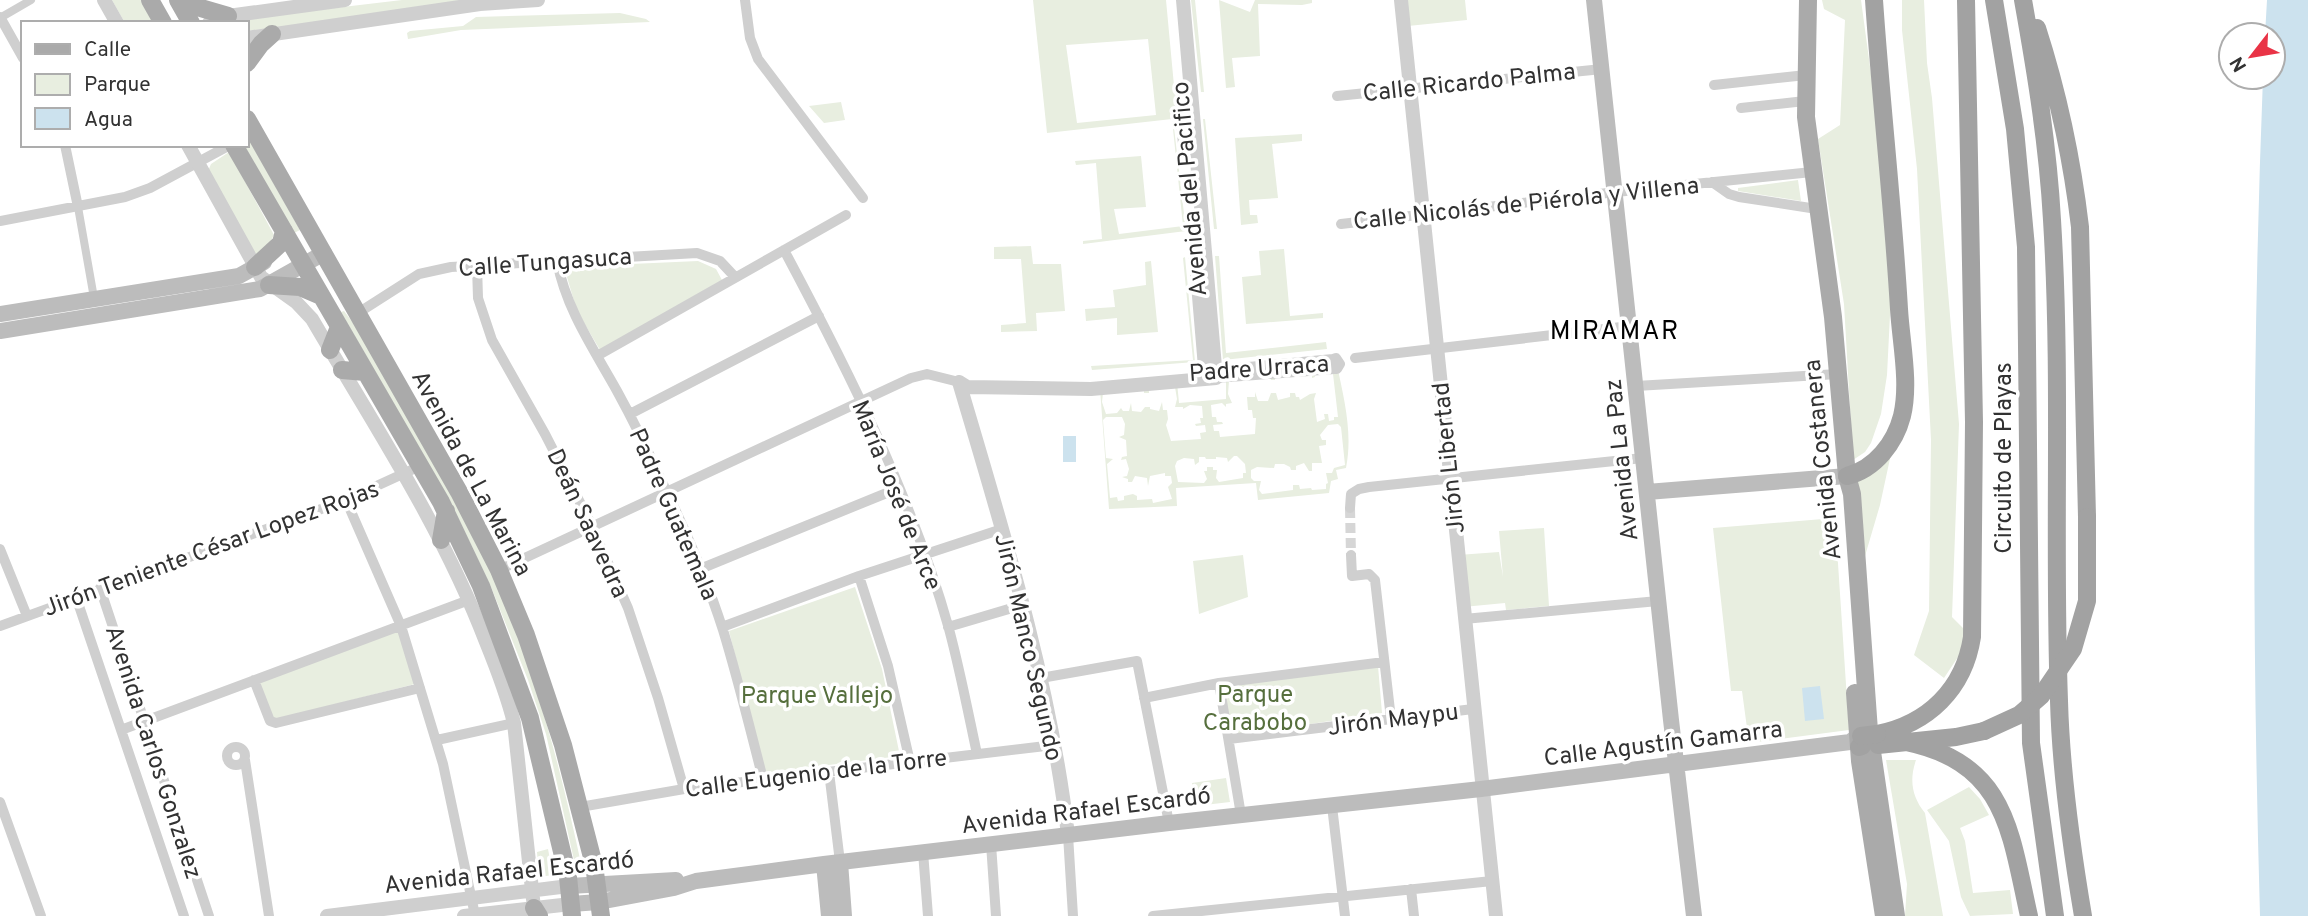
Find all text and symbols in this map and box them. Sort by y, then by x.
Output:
legend [21,21,248,147]
north arrow [2217,21,2287,91]
text: Calle [84,37,131,64]
text: N [2225,52,2253,76]
street label: Calle Ricardo Palma [1361,58,1577,110]
text: Parque [84,72,151,99]
street label: Avenida del Pacifico [1167,80,1215,297]
text: Agua [84,107,133,134]
street label: Calle Nicolás de Piérola y Villena [1352,172,1701,238]
street label: Calle Tungasuca [457,243,633,285]
district label: MIRAMAR [1550,316,1680,349]
street label: Padre Urraca [1188,350,1330,390]
street label: Avenida Costanera [1799,358,1849,562]
street label: Circuito de Playas [1990,362,2020,554]
street label: Avenida de La Marina [403,366,537,582]
street label: Avenida La Paz [1600,377,1646,542]
street label: Jirón Libertad [1427,381,1473,535]
street label: María José de Arce [843,396,947,595]
street label: Padre Guatemala [621,424,723,605]
street label: Deán Saavedra [539,445,634,603]
street label: Jirón Teniente César Lopez Rojas [40,475,384,625]
street label: Jirón Manco Segundo [986,531,1068,764]
street label: Avenida Carlos Gonzalez [97,622,207,883]
park label: Parque Carabobo [1203,681,1307,739]
park label: Parque Vallejo [741,682,893,712]
street label: Jirón Maypu [1326,698,1460,744]
street label: Calle Agustín Gamarra [1542,715,1784,775]
street label: Calle Eugenio de la Torre [683,744,949,806]
street label: Avenida Rafael Escardó [960,782,1213,842]
street label: Avenida Rafael Escardó [383,846,636,902]

